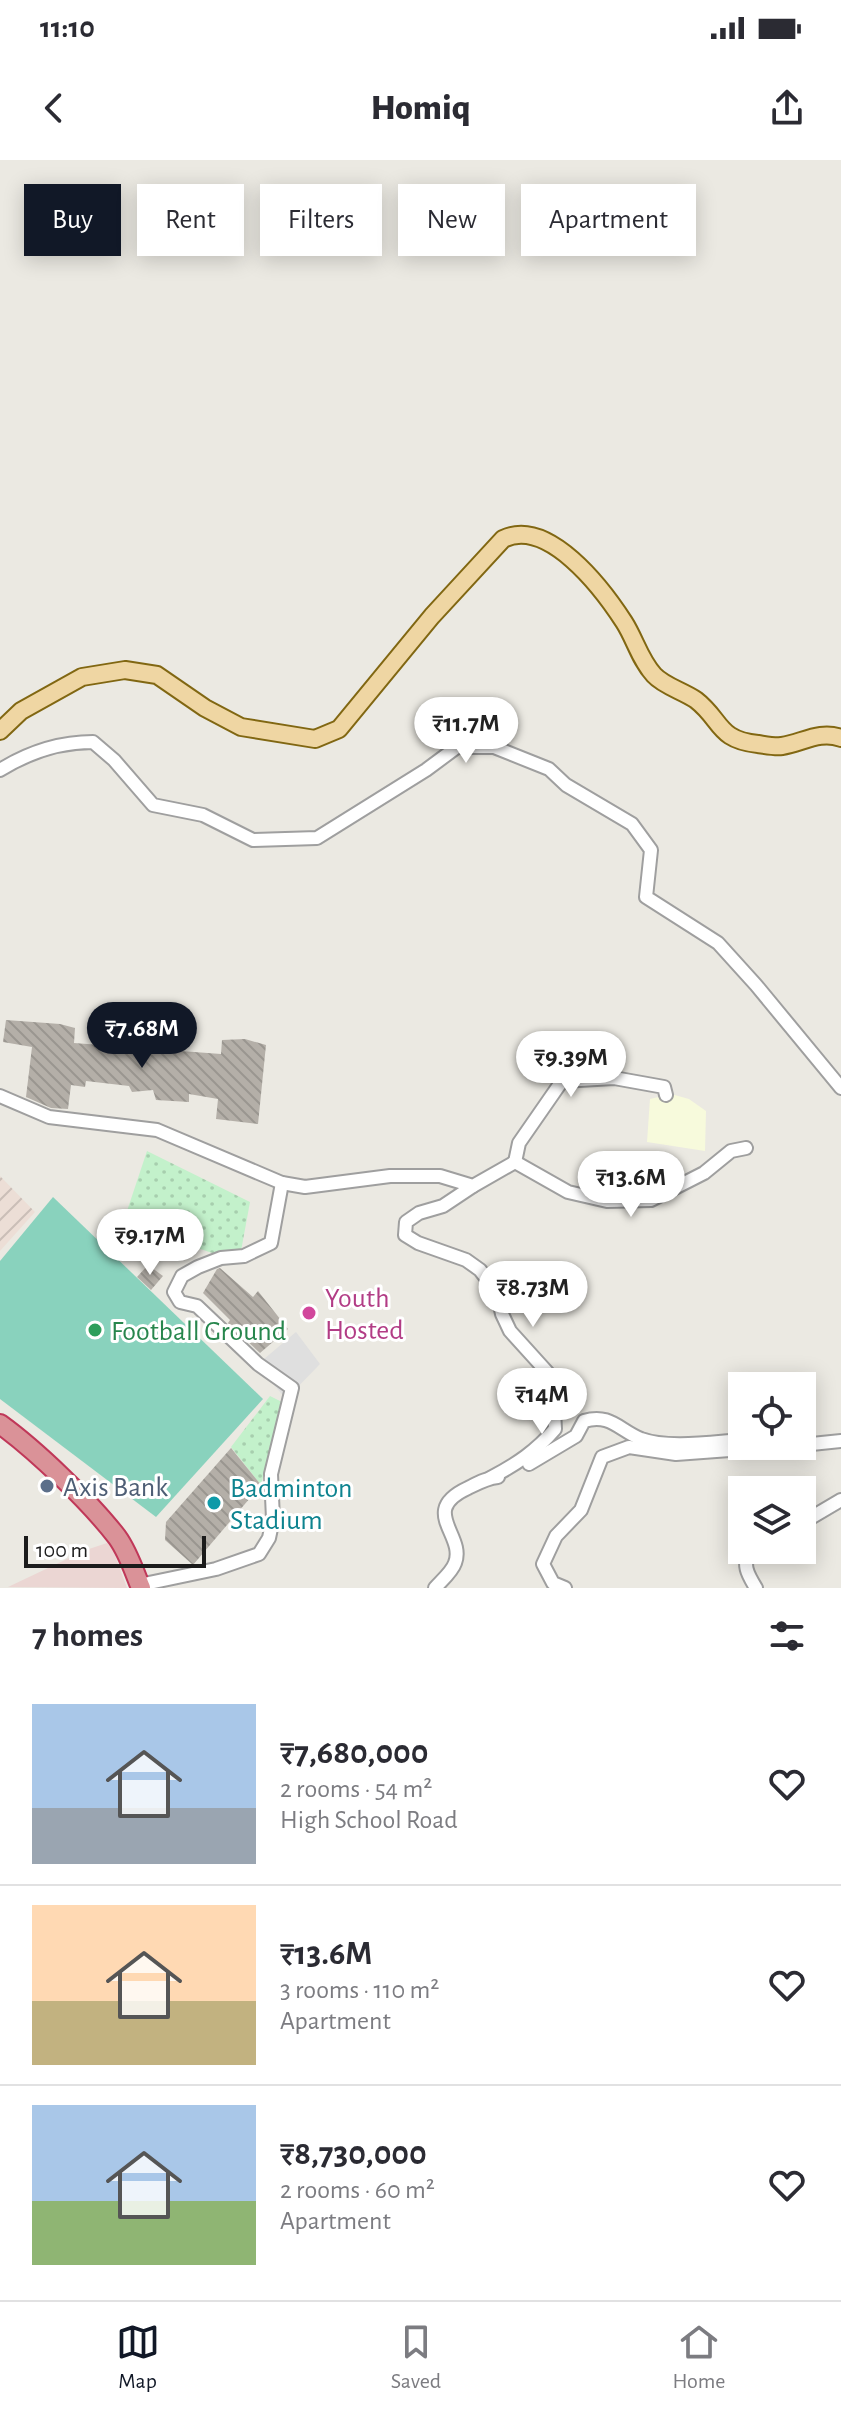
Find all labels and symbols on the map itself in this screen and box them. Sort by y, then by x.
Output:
pin: ₹11.7M [401,697,531,765]
pin: ₹7.68M [77,1002,207,1070]
pin: ₹9.39M [506,1031,636,1099]
pin: ₹13.6M [566,1151,696,1219]
pin: ₹9.17M [85,1209,215,1277]
pin: ₹8.73M [468,1261,598,1329]
place label: Youth Hosted [325,1285,404,1345]
marker: Youth Hosted [300,1304,318,1322]
place label: Football Ground [111,1318,286,1346]
marker: Football Ground [86,1321,104,1339]
pin: ₹14M [495,1368,589,1436]
place label: Axis Bank [63,1474,168,1502]
place label: Badminton Stadium [230,1475,353,1535]
marker: Axis Bank [38,1477,56,1495]
marker: Badminton Stadium [205,1494,223,1512]
scale bar [24,1532,206,1568]

